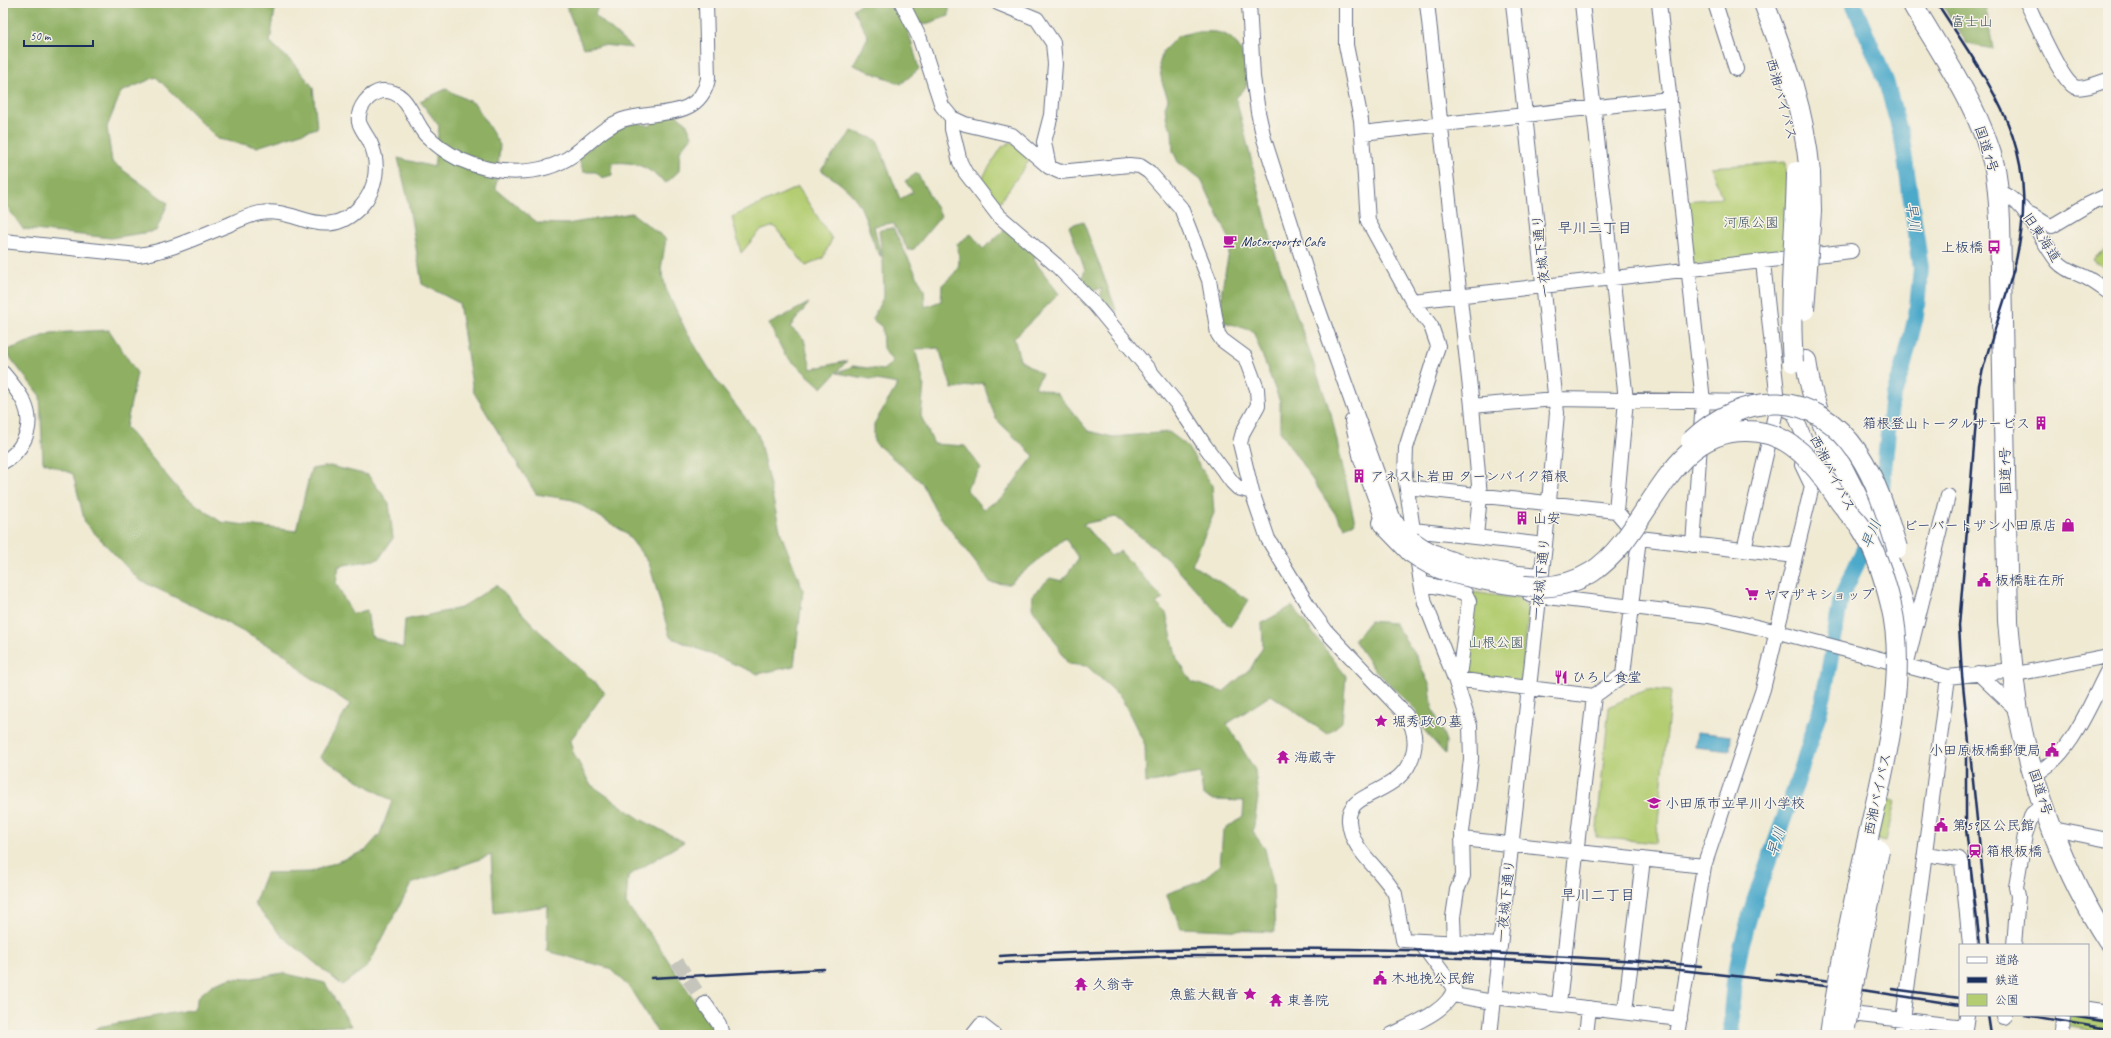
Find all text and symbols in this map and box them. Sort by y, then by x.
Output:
park label: 富士山 [1951,13,1993,30]
scale bar [24,22,93,48]
text: 50 m [30,28,52,44]
street label: 西湘バイパス [1762,56,1801,142]
street label: 国道1号 [1971,124,2002,175]
water label: 早川 [1901,201,1924,233]
street label: 旧東海道 [2019,209,2064,265]
street label: 一夜城下通り [1529,213,1554,299]
park label: 河原公園 [1723,214,1779,231]
district label: 早川三丁目 [1557,219,1633,238]
cafe icon: Motorsports Cafe [1222,233,1238,249]
place label: Motorsports Cafe [1241,233,1326,250]
place label: 上板橋 [1941,239,1983,256]
bus stop icon: 上板橋 [1986,239,2002,255]
place label: 箱根登山トータルサービス [1863,415,2030,432]
building icon: 箱根登山トータルサービス [2033,415,2049,431]
street label: 西湘バイパス [1806,432,1859,514]
street label: 国道1号 [1997,447,2014,495]
building icon: アネスト岩田 ターンパイク箱根 [1351,468,1367,484]
place label: アネスト岩田 ターンパイク箱根 [1370,468,1568,485]
building icon: 山安 [1514,510,1530,526]
place label: 山安 [1533,510,1561,527]
water label: 早川 [1857,517,1886,552]
place label: ビーバートザン小田原店 [1903,517,2057,534]
shop icon: ビーバートザン小田原店 [2060,517,2076,533]
street label: 一夜城下通り [1528,536,1553,622]
public building icon: 板橋駐在所 [1976,572,1992,588]
place label: 板橋駐在所 [1995,572,2065,589]
supermarket icon: ヤマザキショップ [1744,586,1760,602]
place label: ヤマザキショップ [1763,586,1874,603]
park label: 山根公園 [1468,634,1524,651]
restaurant icon: ひろし食堂 [1553,669,1569,685]
place label: ひろし食堂 [1572,669,1642,686]
place icon: 堀秀政の墓 [1373,713,1389,729]
place label: 堀秀政の墓 [1392,713,1462,730]
place label: 小田原板橋郵便局 [1929,742,2041,759]
public building icon: 小田原板橋郵便局 [2044,742,2060,758]
temple icon: 海蔵寺 [1275,749,1291,765]
place label: 海蔵寺 [1294,749,1336,766]
street label: 西湘バイパス [1860,751,1895,837]
street label: 国道1号 [2025,767,2056,818]
school or university icon: 小田原市立早川小学校 [1646,795,1662,811]
place label: 小田原市立早川小学校 [1665,795,1805,812]
public building icon: 第59区公民館 [1933,817,1949,833]
place label: 第59区公民館 [1952,817,2035,834]
water label: 早川 [1763,825,1790,859]
station icon: 箱根板橋 [1967,843,1983,859]
place label: 箱根板橋 [1986,843,2042,860]
street label: 一夜城下通り [1493,858,1518,944]
district label: 早川二丁目 [1560,886,1636,905]
legend [1959,944,2089,1016]
text: 道路 [1995,952,2019,968]
public building icon: 木地挽公民館 [1372,970,1388,986]
place label: 木地挽公民館 [1391,970,1475,987]
text: 鉄道 [1995,972,2019,988]
temple icon: 久翁寺 [1073,976,1089,992]
place label: 久翁寺 [1092,976,1134,993]
place label: 魚籃大観音 [1169,986,1239,1003]
place icon: 魚籃大観音 [1242,986,1258,1002]
temple icon: 東善院 [1268,992,1284,1008]
place label: 東善院 [1287,992,1329,1009]
text: 公園 [1995,992,2019,1008]

